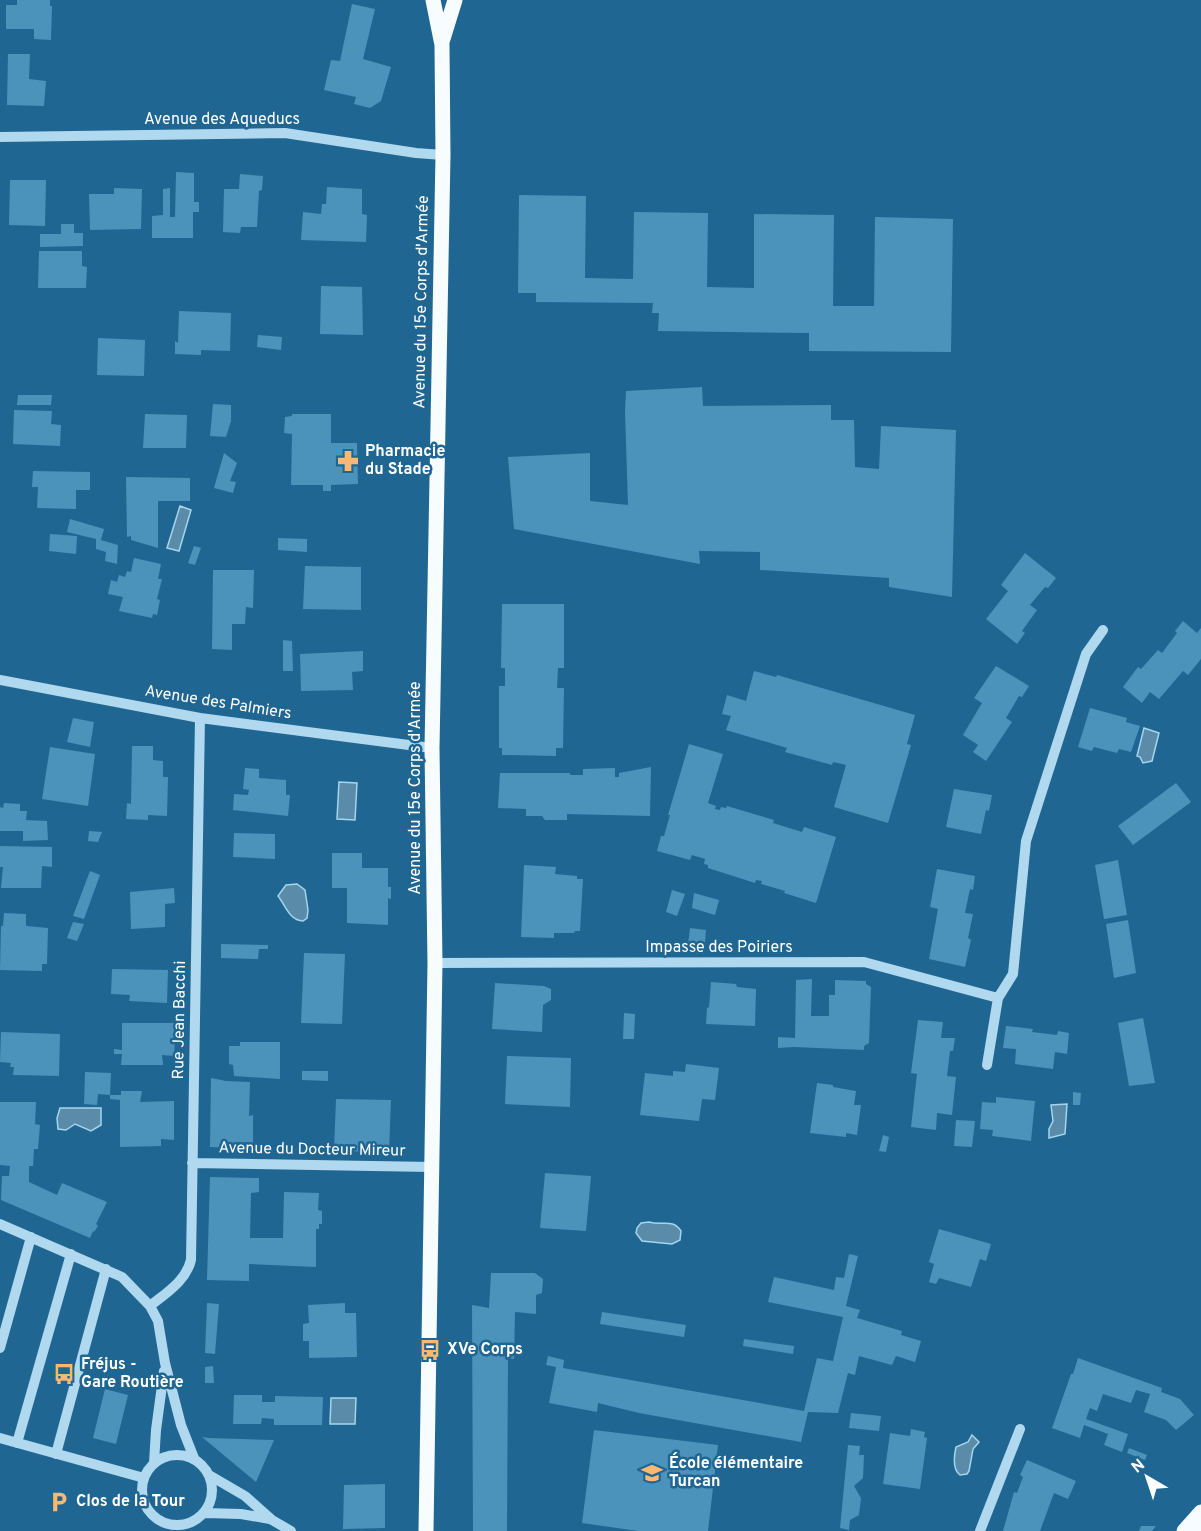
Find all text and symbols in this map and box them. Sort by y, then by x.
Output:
street label: Avenue des Aqueducs [144,110,300,130]
street label: Avenue du 15e Corps d'Armée [410,195,434,409]
place label: Pharmacie du Stade [365,442,445,480]
pharmacy icon: Pharmacie du Stade [336,449,360,473]
street label: Avenue du 15e Corps d'Armée [406,681,426,895]
street label: Avenue des Palmiers [143,682,293,724]
street label: Impasse des Poiriers [645,938,793,958]
street label: Rue Jean Bacchi [169,960,191,1080]
street label: Avenue du Docteur Mireur [218,1138,406,1162]
bus stop icon: XVe Corps [418,1338,442,1362]
place label: XVe Corps [447,1340,523,1360]
place label: Fréjus - Gare Routière [81,1355,184,1393]
bus stop icon: Fréjus - Gare Routière [52,1362,76,1386]
north arrow [1117,1447,1177,1507]
place label: École élémentaire Turcan [669,1452,803,1492]
text: N [1128,1456,1150,1478]
school or university icon: École élémentaire Turcan [640,1461,664,1485]
parking icon: Clos de la Tour [47,1490,71,1514]
place label: Clos de la Tour [76,1492,185,1512]

